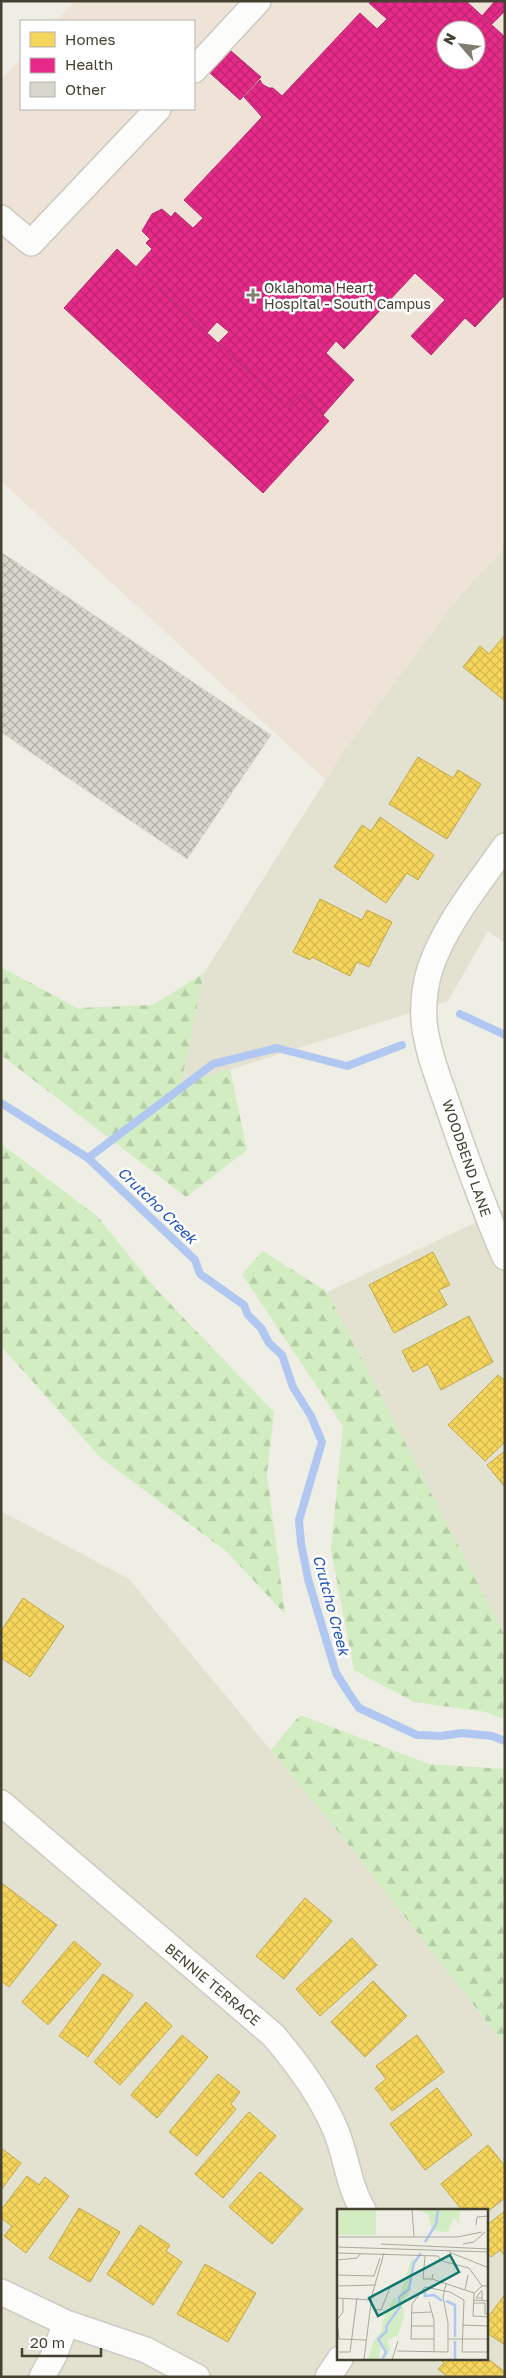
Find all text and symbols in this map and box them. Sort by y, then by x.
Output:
legend [20,20,195,110]
north arrow [436,20,486,70]
text: Homes [65,30,115,48]
text: N [439,30,459,47]
text: Health [65,55,113,73]
text: Other [65,80,106,98]
place label: Oklahoma Heart Hospital - South Campus [264,279,431,312]
marker: Oklahoma Heart Hospital - South Campus [246,288,260,302]
street label: WOODBEND LANE [439,1097,495,1219]
water label: Crutcho Creek [115,1163,202,1248]
water label: Crutcho Creek [310,1553,354,1659]
street label: BENNIE TERRACE [162,1939,264,2029]
inset map [337,2209,488,2360]
scale bar [22,2326,101,2358]
text: 20 m [30,2333,65,2351]

